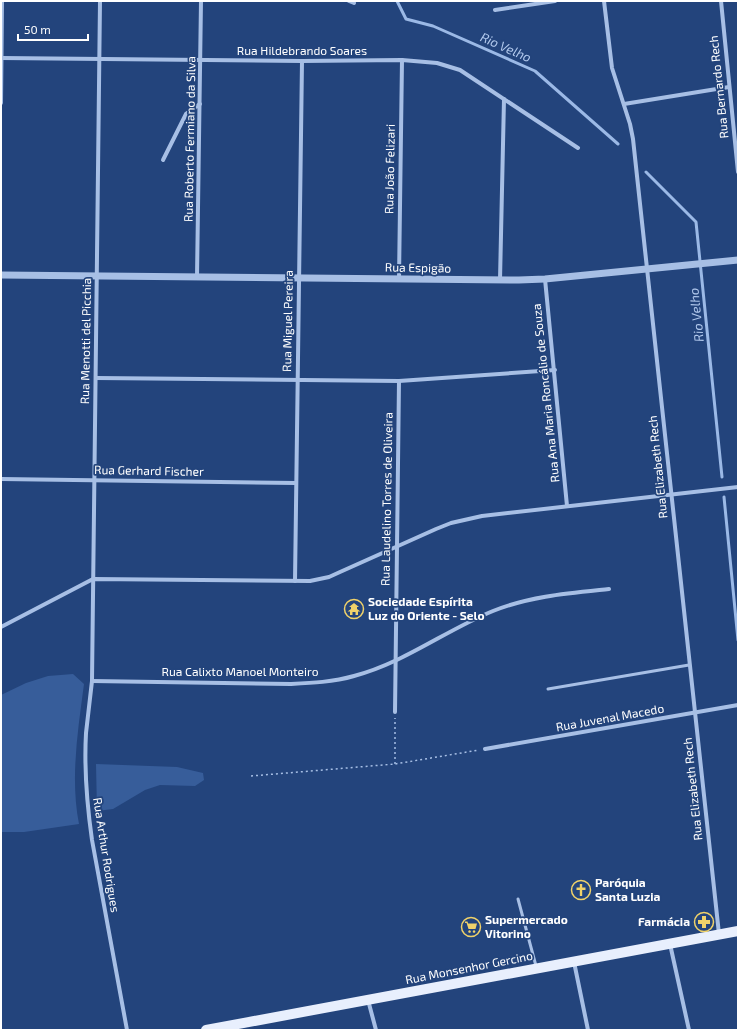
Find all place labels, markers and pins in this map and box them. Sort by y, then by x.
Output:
place label: Sociedade Espírita Luz do Oriente - Selo [368,594,485,622]
temple icon: Sociedade Espírita Luz do Oriente - Selo [343,598,365,620]
place label: Paróquia Santa Luzia [595,875,661,903]
church icon: Paróquia Santa Luzia [570,879,592,901]
pharmacy icon: Farmácia [693,911,715,933]
place label: Supermercado Vitorino [485,912,568,940]
place label: Farmácia [638,914,690,928]
supermarket icon: Supermercado Vitorino [460,916,482,938]

